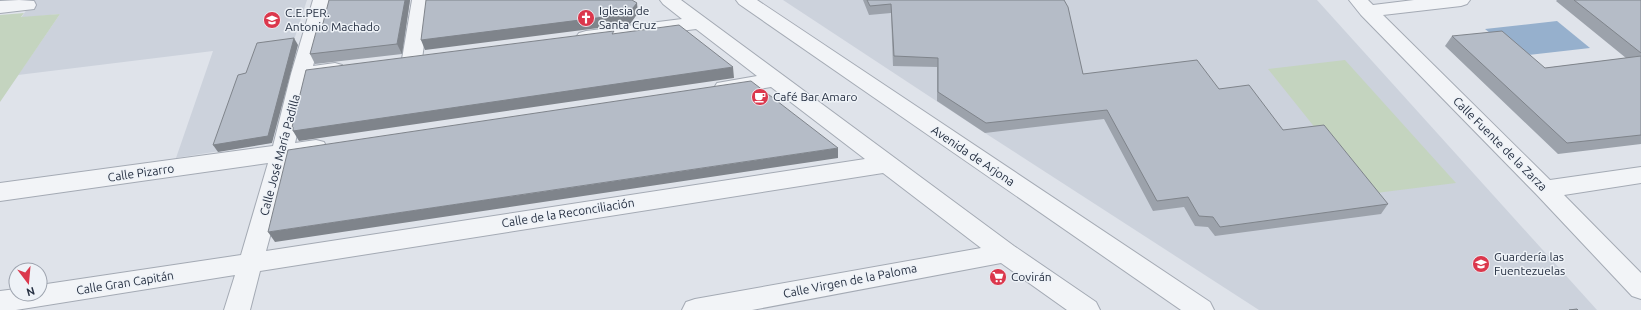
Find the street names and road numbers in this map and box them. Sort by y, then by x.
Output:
street label: Calle José María Padilla [257,93,302,217]
street label: Calle Fuente de la Zarza [1451,94,1550,193]
street label: Avenida de Arjona [929,123,1017,188]
street label: Calle Pizarro [107,161,175,184]
street label: Calle de la Reconciliación [501,196,635,229]
street label: Calle Virgen de la Paloma [782,261,918,300]
street label: Calle Gran Capitán [75,268,175,297]

